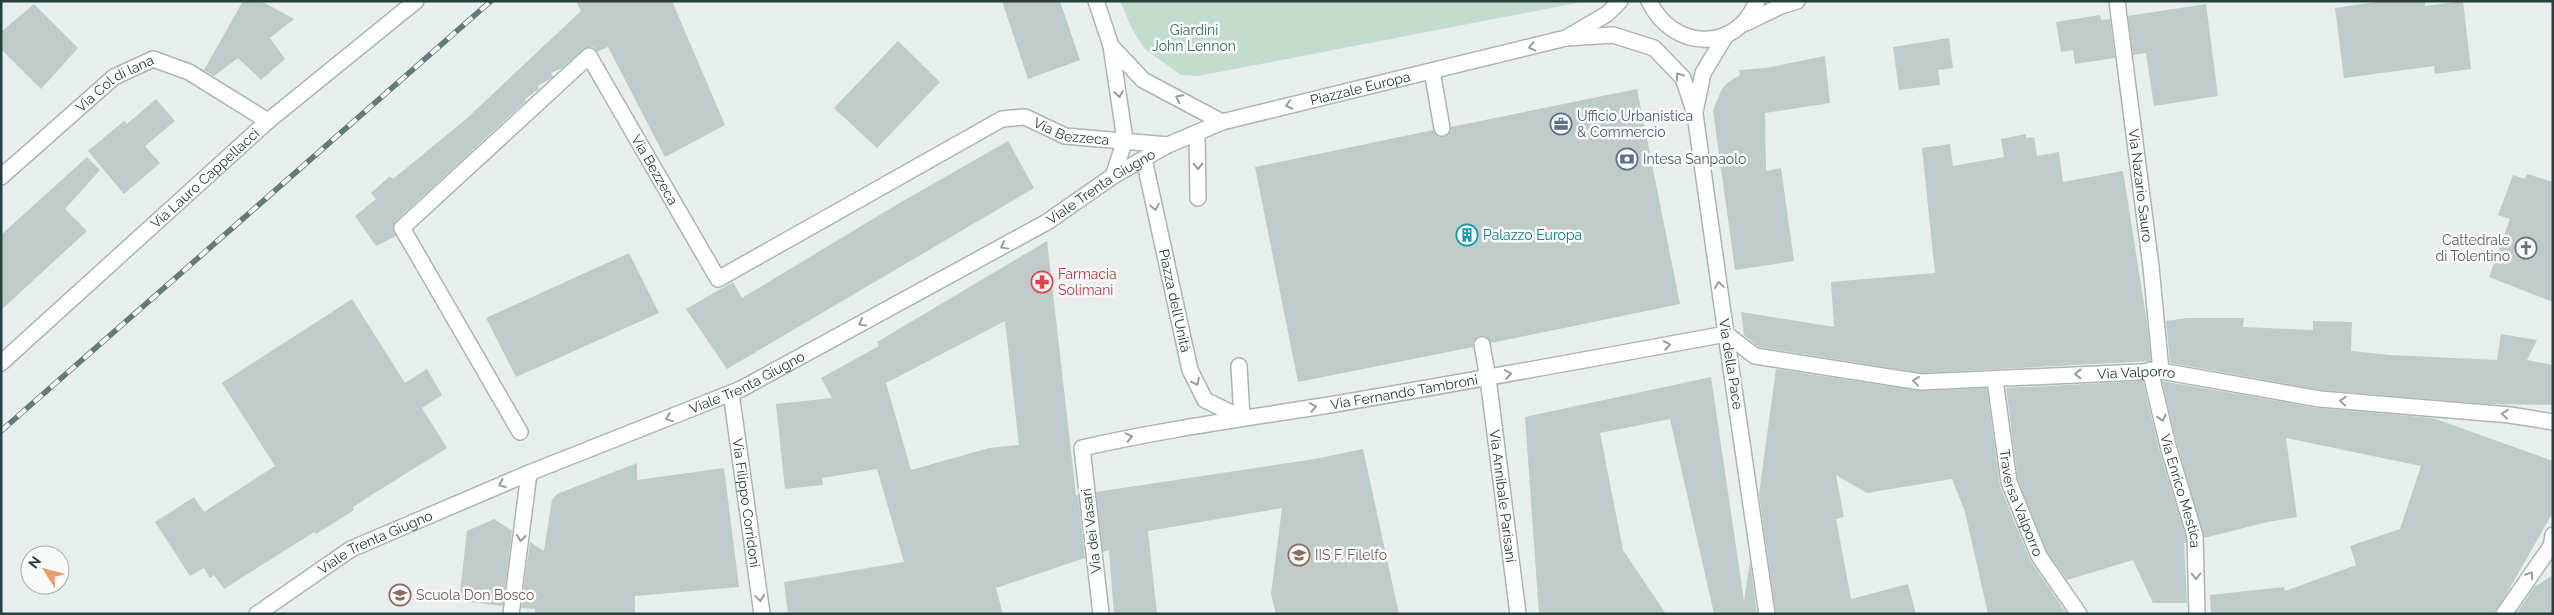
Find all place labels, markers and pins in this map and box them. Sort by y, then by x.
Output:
place label: Ufficio Urbanistica & Commercio [1577,108,1693,140]
office icon: Ufficio Urbanistica & Commercio [1549,112,1573,136]
bank icon: Intesa Sanpaolo [1615,147,1639,171]
place label: Intesa Sanpaolo [1643,151,1746,167]
building icon: Palazzo Europa [1455,223,1479,247]
place label: Palazzo Europa [1483,227,1582,243]
place label: Cattedrale di Tolentino [2435,232,2510,264]
church icon: Cattedrale di Tolentino [2514,236,2538,260]
place label: Farmacia Solimani [1058,266,1117,298]
pharmacy icon: Farmacia Solimani [1030,270,1054,294]
school or university icon: IIS F. Filelfo [1287,543,1311,567]
place label: IIS F. Filelfo [1315,547,1387,563]
school or university icon: Scuola Don Bosco [388,583,412,607]
place label: Scuola Don Bosco [416,587,534,603]

